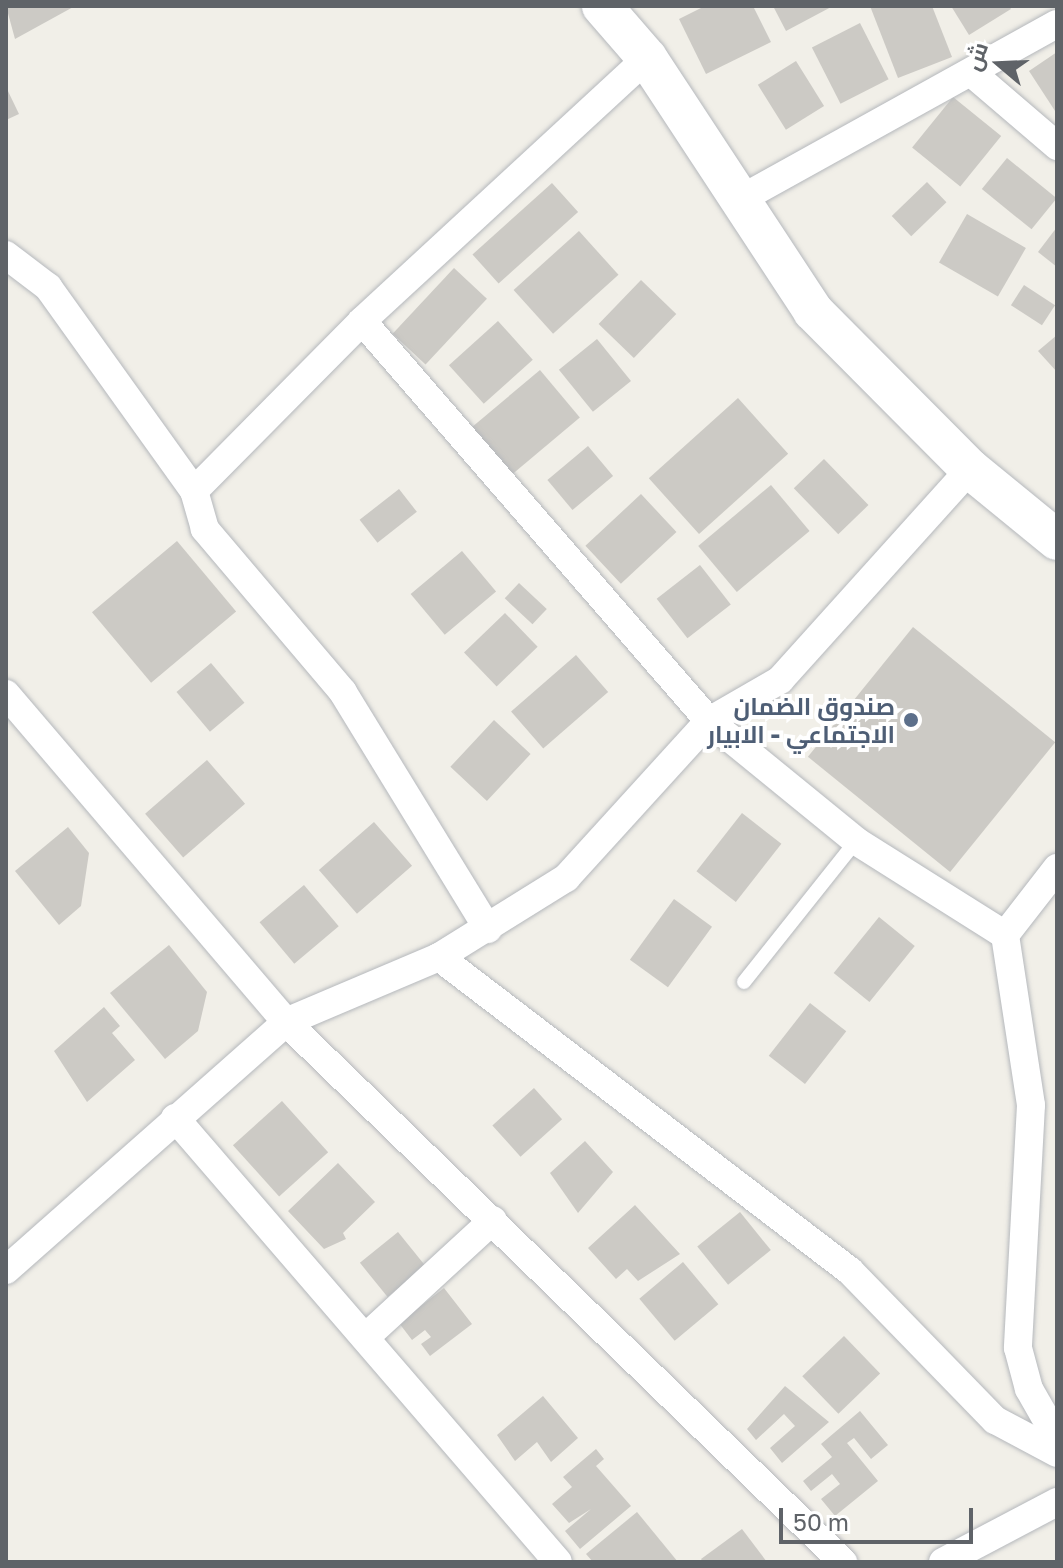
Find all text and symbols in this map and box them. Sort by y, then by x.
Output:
north arrow [959,24,1039,104]
text: ش [958,38,993,74]
place label: صندوق الضمان الاجتماعي - الابيار [707,692,895,748]
marker: صندوق الضمان الاجتماعي - الابيار [902,711,920,729]
scale bar [783,1492,977,1542]
text: 50 m [793,1507,849,1536]

